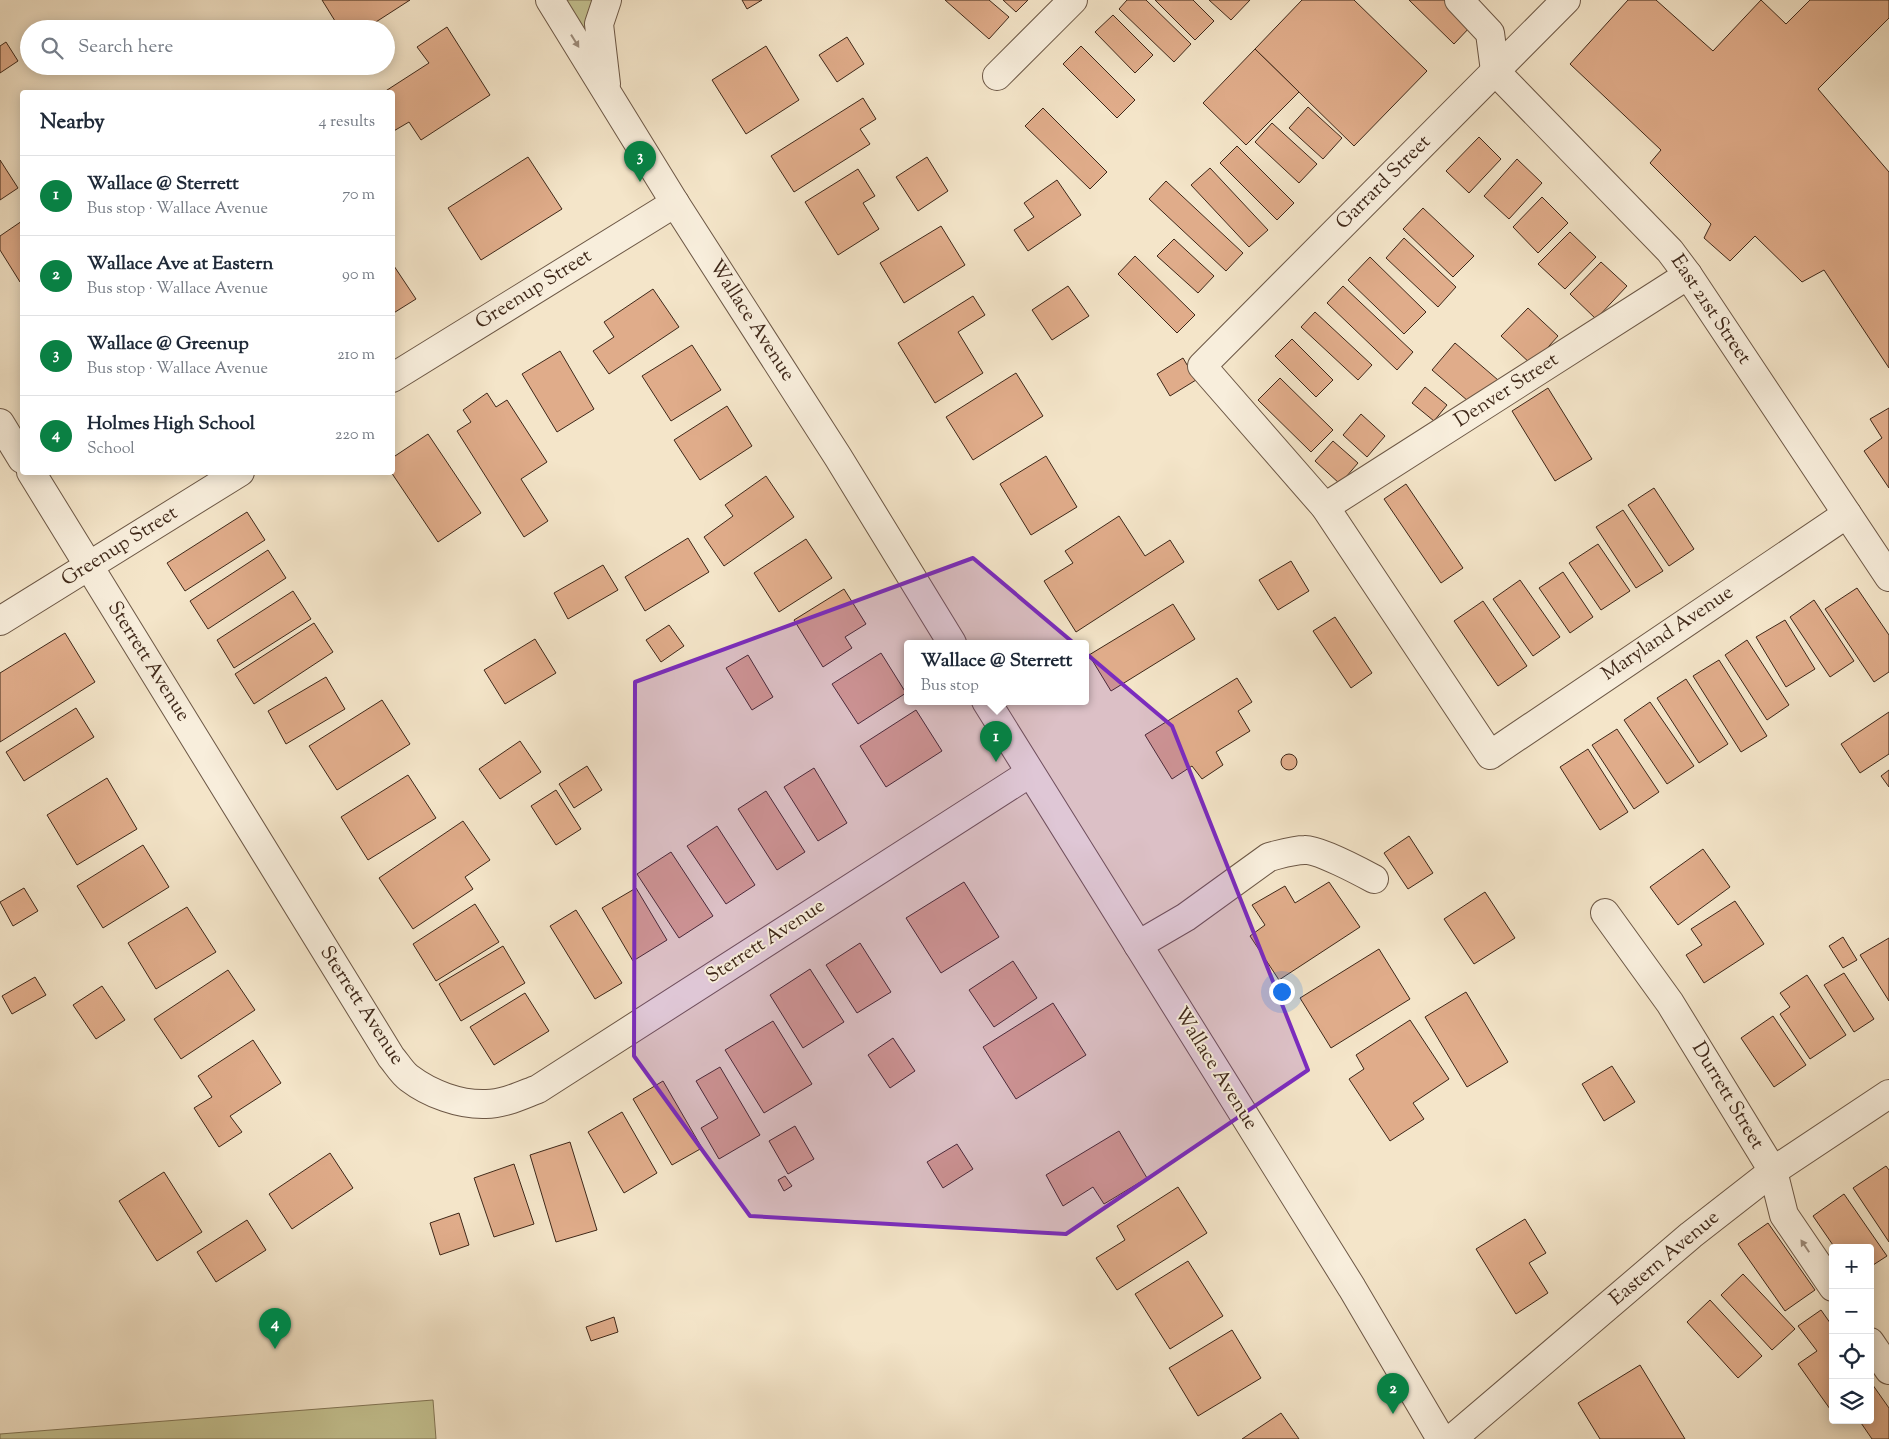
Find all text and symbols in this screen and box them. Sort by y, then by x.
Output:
search box [20,20,395,75]
icon: search [38,34,66,62]
text: Search here [78,34,173,61]
one-way arrow [571,35,580,48]
text: Nearby [40,108,105,138]
text: 4 results [319,111,375,134]
street label: Garrard Street [1330,129,1438,237]
pin: 3 [624,141,656,182]
text: Wallace @ Sterrett [87,171,239,198]
text: 1 [53,184,59,207]
text: 70 m [342,184,375,207]
text: Bus stop · Wallace Avenue [87,198,268,221]
street label: Greenup Street [470,242,598,337]
street label: East 21st Street [1662,249,1758,371]
text: Wallace Ave at Eastern [87,251,274,278]
street label: Wallace Avenue [701,254,801,388]
text: 2 [52,264,60,287]
text: 90 m [342,264,375,287]
text: Bus stop · Wallace Avenue [87,278,268,301]
text: Wallace @ Greenup [87,331,249,358]
text: 3 [53,344,59,367]
text: 210 m [337,344,375,367]
street label: Denver Street [1449,346,1565,436]
text: Bus stop · Wallace Avenue [87,358,268,381]
text: Holmes High School [87,411,255,438]
text: 4 [52,424,60,447]
text: 220 m [335,424,375,447]
text: School [87,438,135,461]
street label: Greenup Street [56,499,184,594]
street label: Maryland Avenue [1596,579,1740,689]
street label: Sterrett Avenue [99,596,197,728]
popup [904,640,1089,705]
text: Wallace @ Sterrett [921,648,1072,675]
text: Bus stop [921,675,979,698]
pin: 1 [980,721,1012,762]
street label: Sterrett Avenue [701,893,831,991]
street label: Sterrett Avenue [312,941,410,1071]
your location [1269,979,1295,1005]
street label: Wallace Avenue [1166,1002,1264,1136]
street label: Durrett Street [1683,1037,1771,1156]
street label: Eastern Avenue [1604,1204,1726,1314]
one-way arrow [1801,1239,1810,1253]
map controls [1829,1244,1874,1424]
button: + [1829,1244,1874,1289]
button: − [1829,1289,1874,1334]
pin: 4 [259,1308,291,1349]
button: locate [1829,1334,1874,1379]
pin: 2 [1377,1373,1409,1414]
button: layers [1829,1379,1874,1424]

